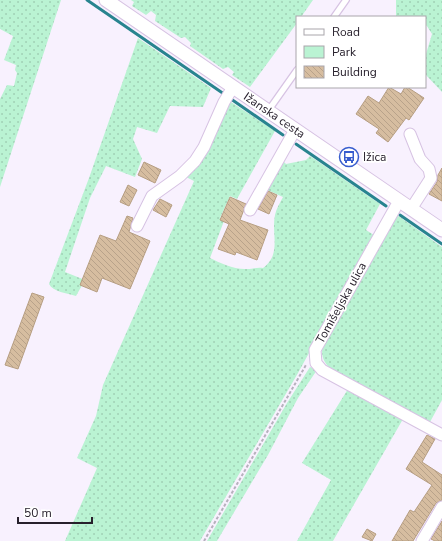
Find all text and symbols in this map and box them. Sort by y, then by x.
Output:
legend [296,16,426,88]
text: Road [332,24,360,40]
text: Park [332,44,357,60]
text: Building [332,64,377,80]
street label: Ižanska cesta [240,89,308,142]
bus stop icon: Ižica [338,146,360,168]
place label: Ižica [363,149,386,165]
street label: Tomišeljska ulica [312,259,370,347]
scale bar [18,499,92,525]
text: 50 m [24,505,52,521]

